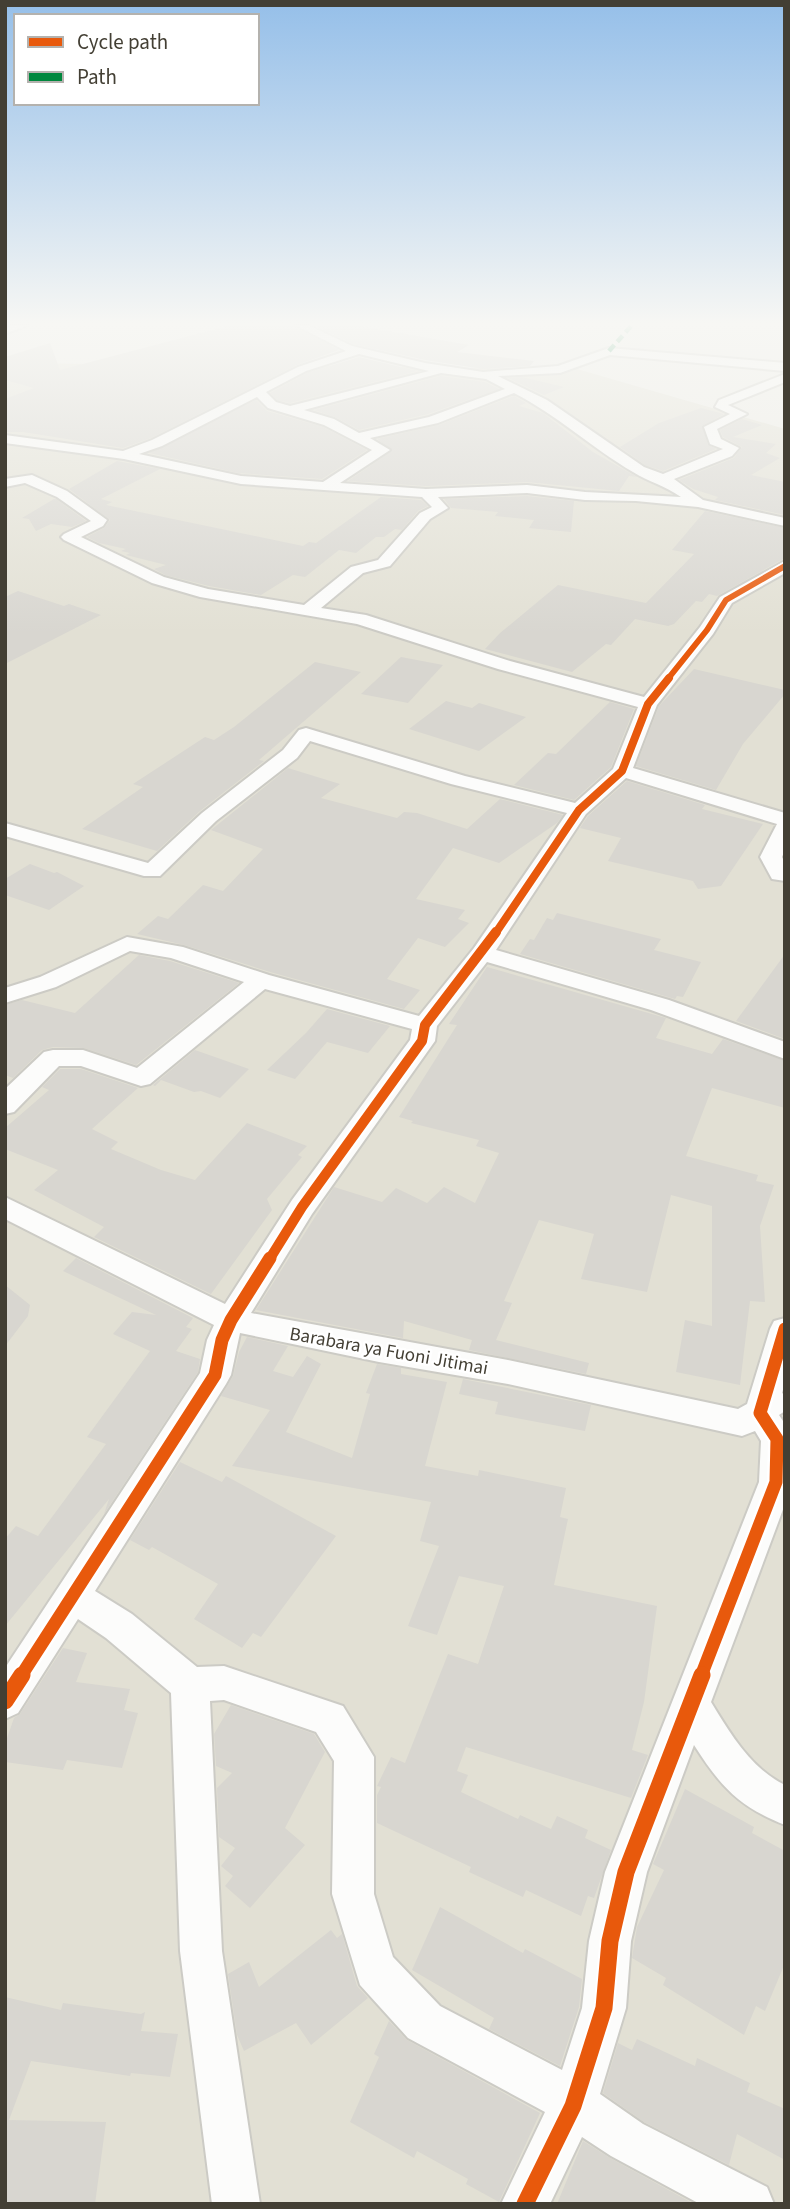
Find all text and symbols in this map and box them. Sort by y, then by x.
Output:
legend [14,14,259,105]
text: Cycle path [77,27,168,57]
text: Path [77,62,117,92]
street label: Barabara ya Fuoni Jitimai [287,1321,490,1382]

